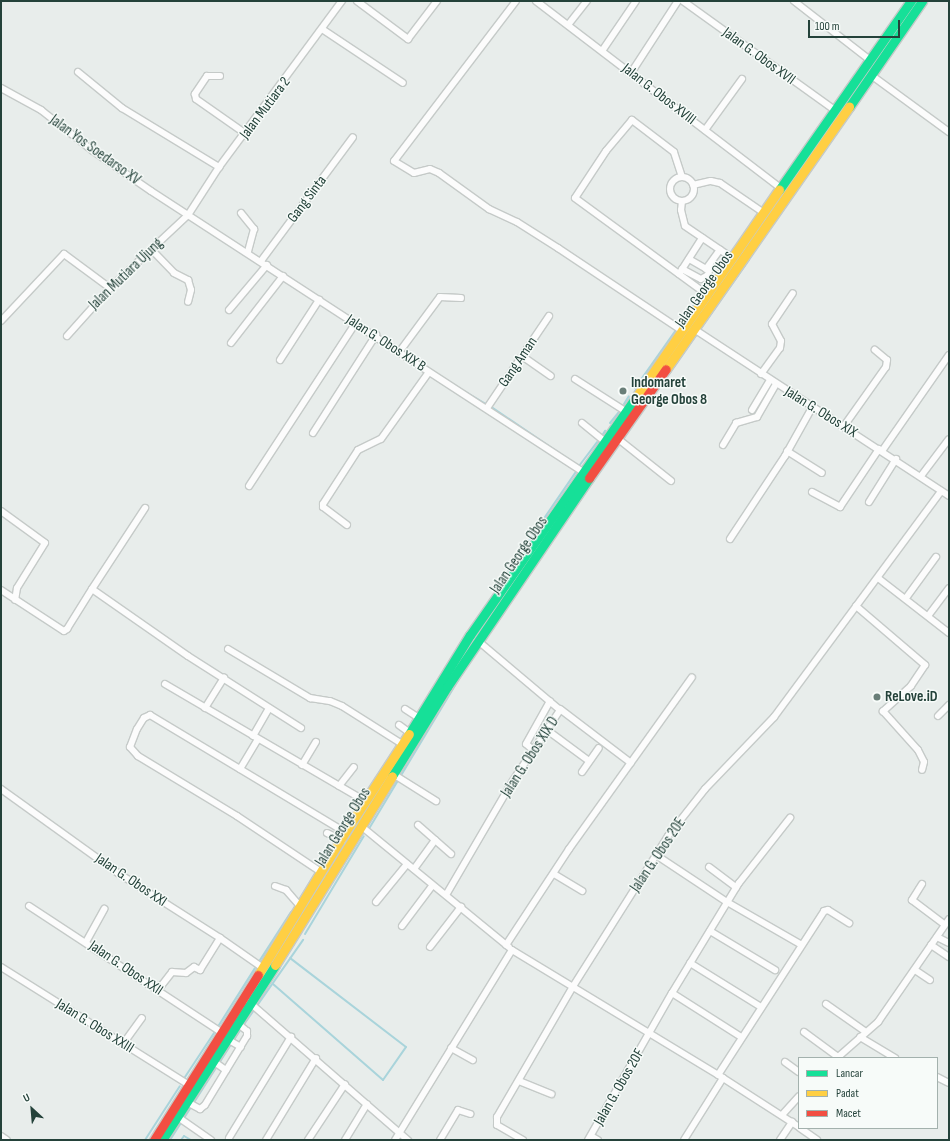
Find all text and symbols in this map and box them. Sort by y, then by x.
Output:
scale bar [810,12,902,38]
text: 100 m [815,19,840,34]
street label: Jalan G. Obos XVII [719,24,799,88]
street label: Jalan G. Obos XVIII [618,60,700,128]
street label: Jalan Mutiara 2 [236,73,294,143]
street label: Jalan Yos Soedarso XV [46,111,144,189]
street label: Gang Sinta [284,172,330,226]
street label: Jalan Mutiara Ujung [85,234,167,314]
street label: Jalan George Obos [671,247,737,331]
street label: Jalan G. Obos XIX B [343,311,429,375]
street label: Gang Aman [495,334,541,390]
place label: Indomaret George Obos 8 [631,373,707,408]
street label: Jalan G. Obos XIX [781,383,861,441]
marker: Indomaret George Obos 8 [618,386,628,396]
street label: Jalan George Obos [487,513,551,597]
place label: ReLove.iD [885,688,938,706]
marker: ReLove.iD [872,692,882,702]
street label: Jalan G. Obos XIX D [497,714,563,800]
street label: Jalan George Obos [312,784,374,870]
street label: Jalan G. Obos 20E [627,814,689,896]
street label: Jalan G. Obos XXI [92,849,170,911]
street label: Jalan G. Obos XXII [86,937,166,999]
street label: Jalan G. Obos XXIII [53,995,137,1057]
street label: Jalan G. Obos 20F [590,1046,648,1128]
legend [798,1057,938,1129]
text: Lancar [836,1066,863,1081]
text: Padat [836,1086,859,1101]
north arrow [12,1089,52,1129]
text: U [21,1091,32,1105]
text: Macet [836,1106,861,1121]

